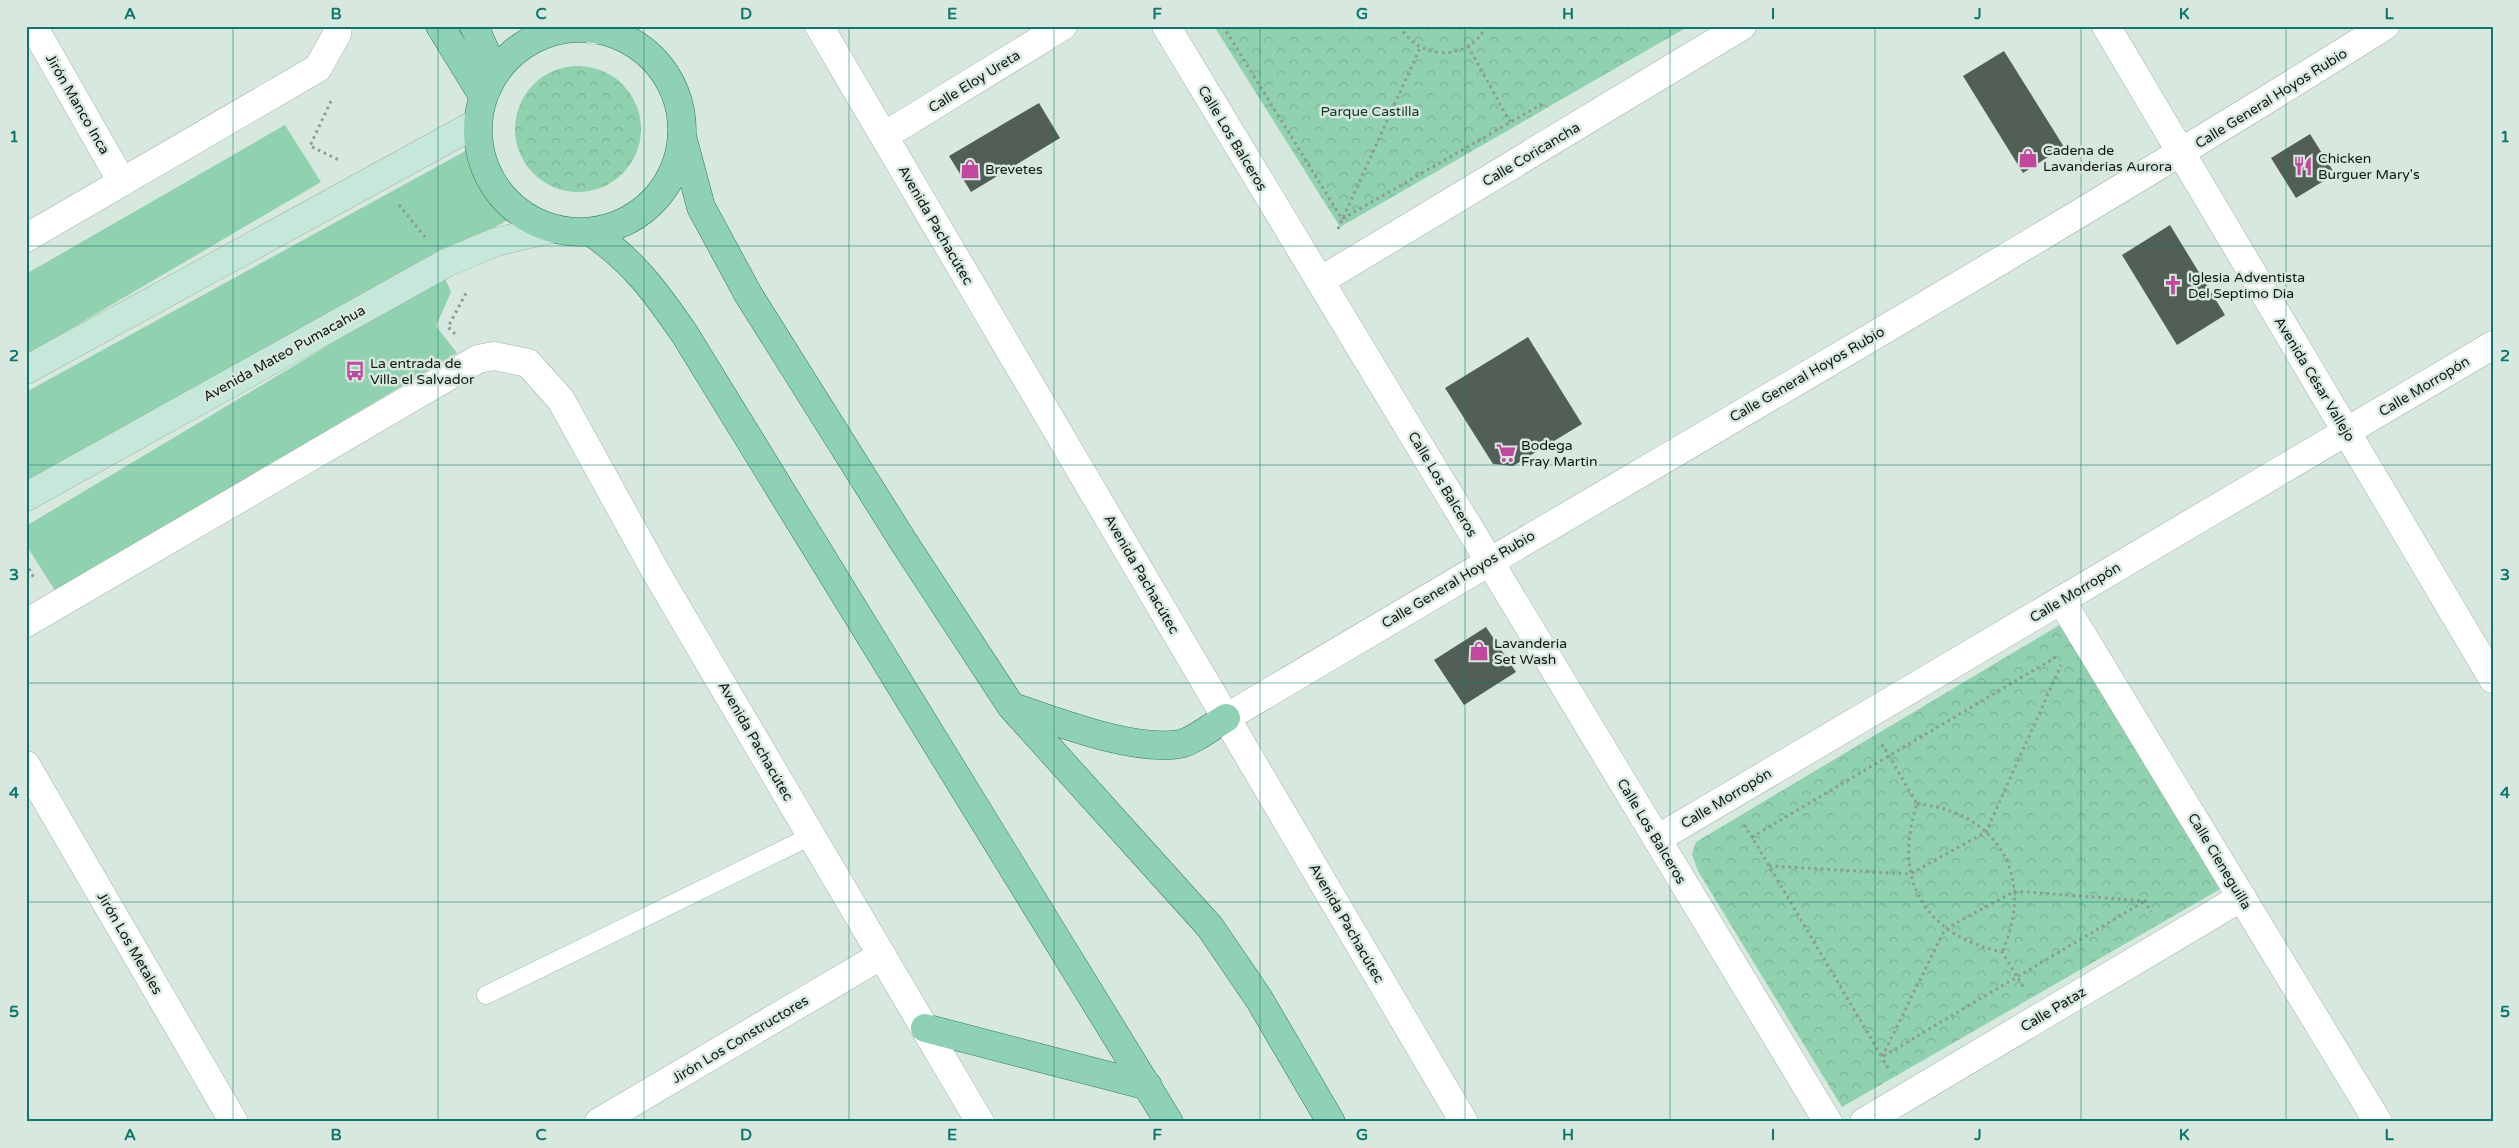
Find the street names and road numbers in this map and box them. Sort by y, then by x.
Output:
street label: Calle General Hoyos Rubio [2192,45,2350,152]
street label: Calle Eloy Ureta [925,46,1023,116]
street label: Jirón Manco Inca [42,51,113,157]
street label: Calle Los Balceros [1194,83,1271,194]
street label: Calle Coricancha [1479,119,1583,190]
street label: Avenida Pachacútec [894,163,977,288]
street label: Avenida Mateo Pumacahua [200,302,368,405]
street label: Avenida César Vallejo [2271,314,2359,445]
street label: Calle General Hoyos Rubio [1727,323,1888,426]
street label: Calle Morropón [2376,353,2473,420]
street label: Calle Los Balceros [1404,429,1481,540]
street label: Avenida Pachacútec [1100,512,1183,637]
street label: Calle General Hoyos Rubio [1379,527,1538,632]
street label: Calle Morropón [2027,559,2124,626]
street label: Avenida Pachacútec [714,679,797,804]
street label: Calle Morropón [1678,765,1775,832]
street label: Calle Los Balceros [1613,776,1690,887]
street label: Calle Cieneguilla [2184,810,2255,913]
street label: Avenida Pachacútec [1305,861,1388,986]
street label: Jirón Los Metales [93,889,166,998]
street label: Calle Pataz [2018,983,2089,1036]
street label: Jirón Los Constructores [669,992,812,1087]

